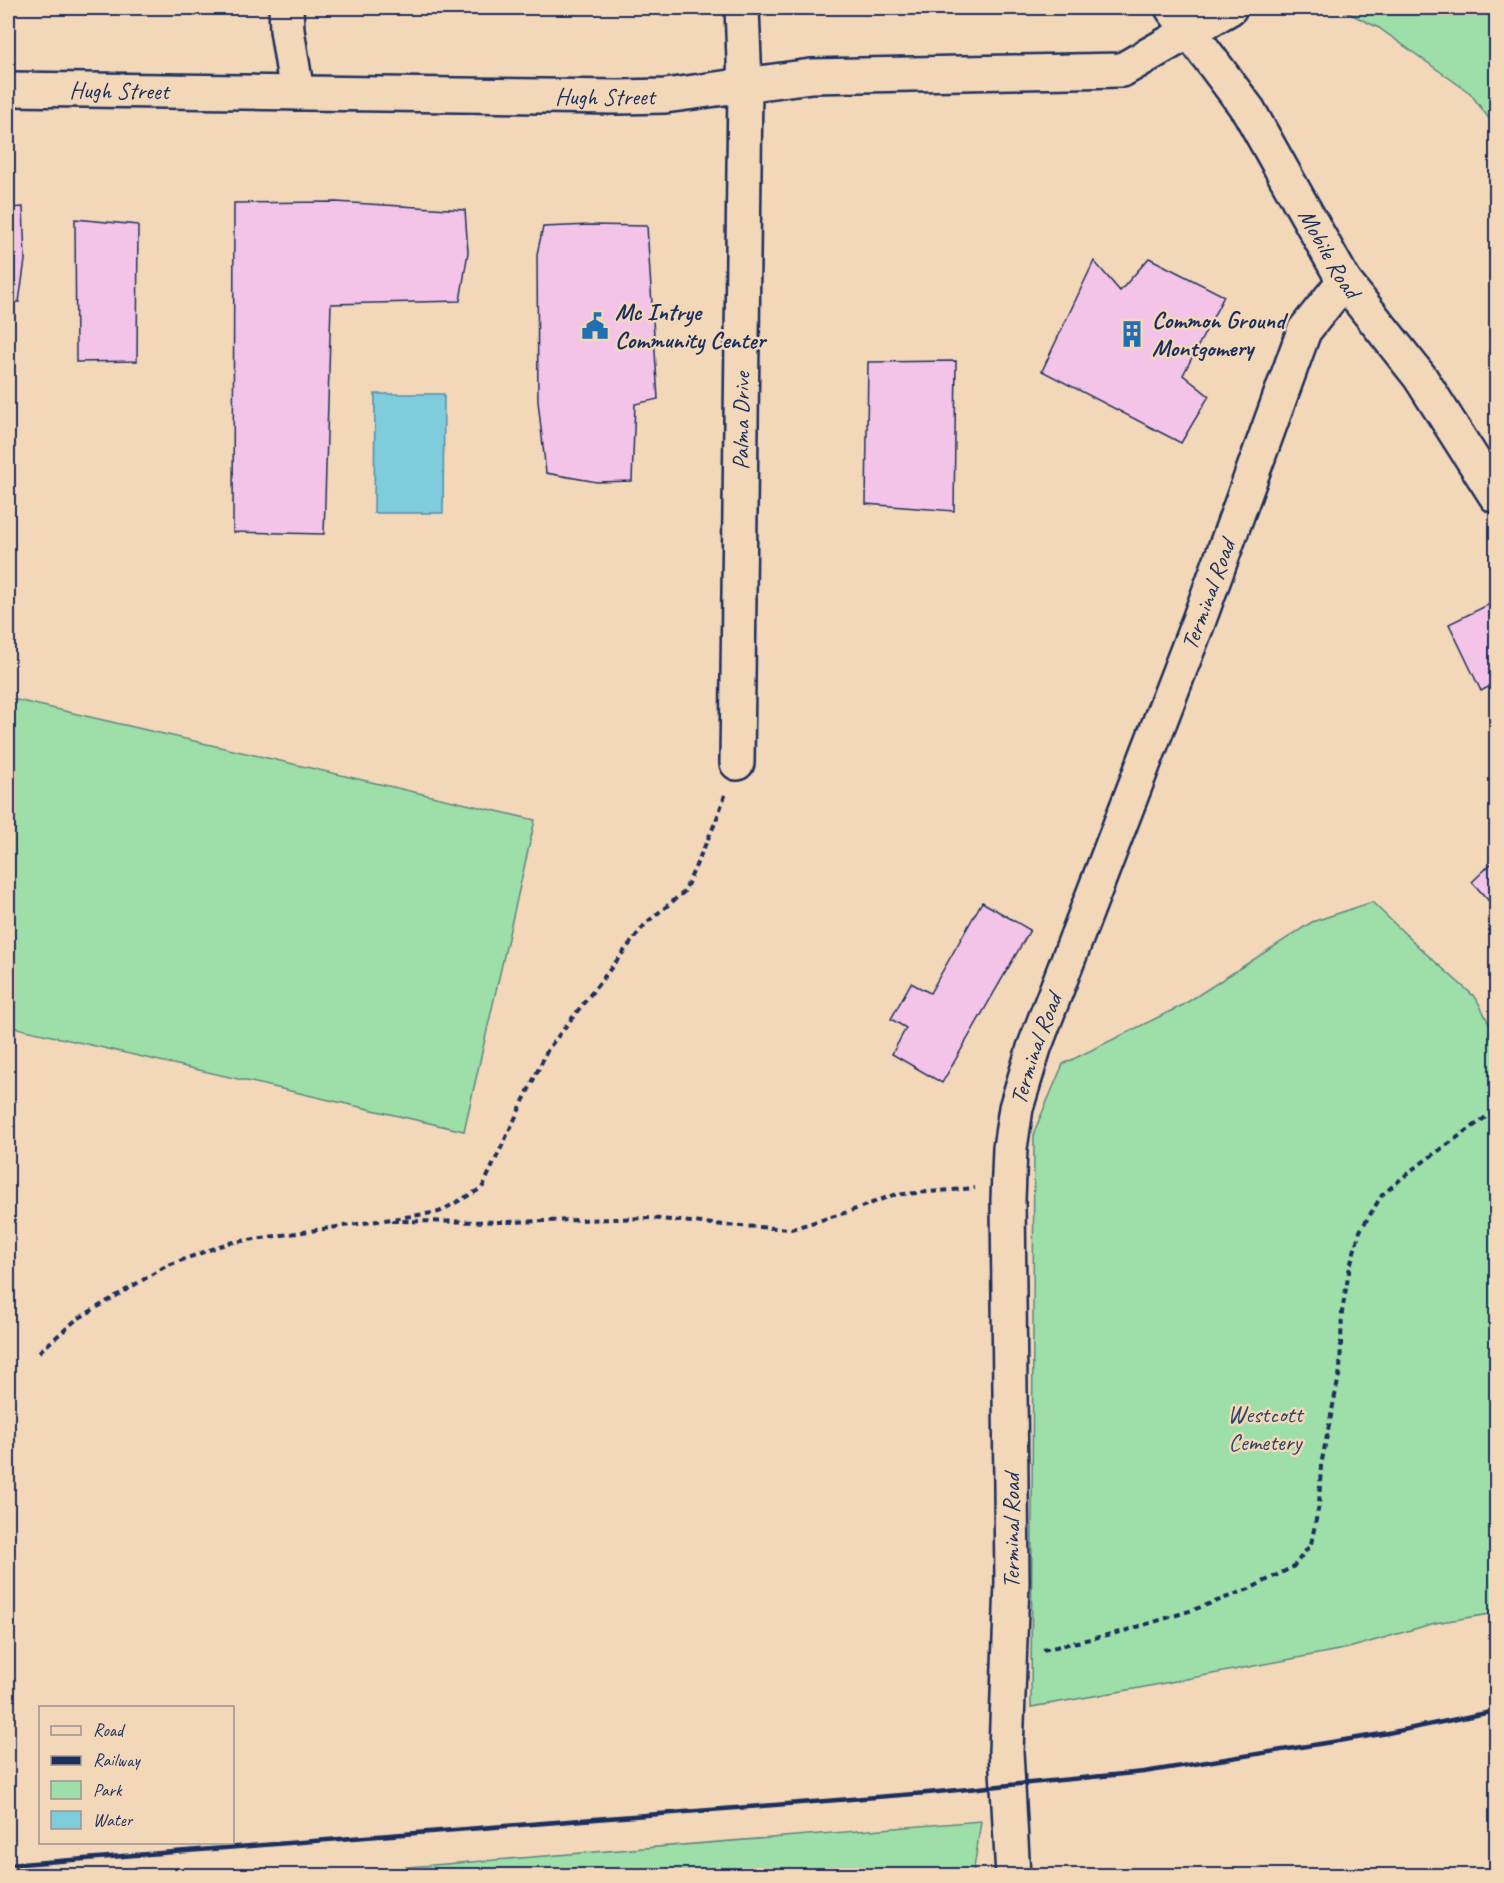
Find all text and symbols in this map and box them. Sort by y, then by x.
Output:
street label: Hugh Street [69,75,171,106]
street label: Hugh Street [555,81,657,112]
street label: Mobile Road [1292,203,1369,307]
place label: Mc Intrye Community Center [615,297,767,355]
place label: Common Ground Montgomery [1152,305,1289,363]
public building icon: Mc Intrye Community Center [580,311,610,341]
building icon: Common Ground Montgomery [1117,319,1147,349]
street label: Palma Drive [725,370,757,470]
street label: Terminal Road [1174,532,1243,654]
street label: Terminal Road [1003,986,1070,1108]
park label: Westcott Cemetery [1228,1399,1304,1457]
street label: Terminal Road [996,1470,1026,1589]
legend [39,1706,234,1844]
text: Road [93,1719,126,1741]
text: Railway [93,1749,141,1771]
text: Park [93,1779,123,1801]
text: Water [93,1809,134,1831]

